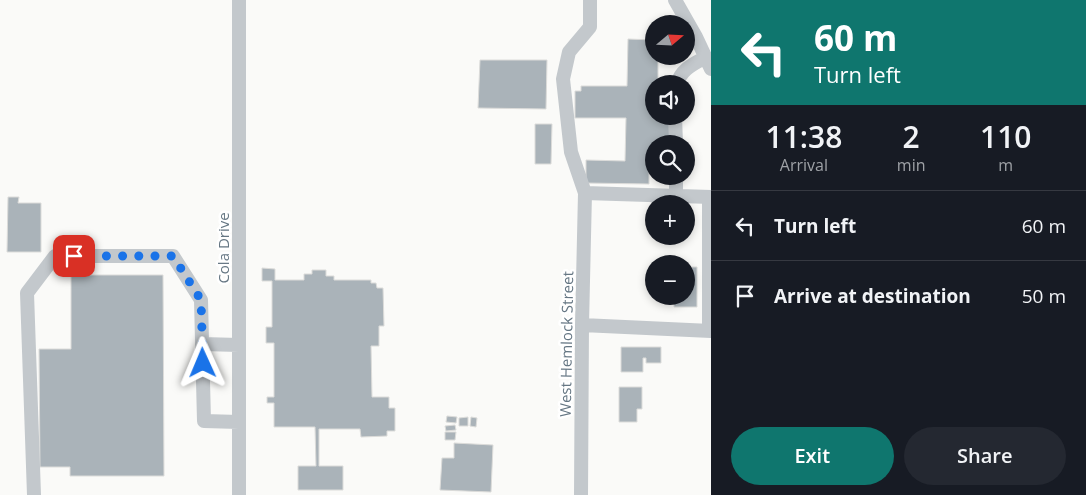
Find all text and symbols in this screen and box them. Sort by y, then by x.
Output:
text: 60 m [814,14,897,61]
north arrow [645,15,695,65]
map controls [645,15,695,305]
icon: left [731,20,796,85]
text: Turn left [814,59,901,89]
button: sound [645,75,695,125]
text: 11:38 [766,116,842,157]
text: 2 [903,116,920,157]
text: 110 [980,116,1031,157]
button: search [645,135,695,185]
text: Arrival [780,154,828,176]
text: min [897,154,926,176]
text: m [998,154,1013,176]
button: + [645,195,695,245]
street label: Cola Drive [213,212,233,284]
icon: left [731,212,759,240]
text: Turn left [774,213,856,239]
text: 60 m [1022,213,1066,239]
pin [53,235,95,277]
icon: arrive [60,242,88,270]
button: − [645,255,695,305]
street label: West Hemlock Street [555,271,577,417]
icon: arrive [731,282,759,310]
text: Arrive at destination [774,283,971,309]
text: 50 m [1022,283,1066,309]
position arrow [176,336,228,388]
button: Exit [731,427,894,485]
button: Share [904,427,1066,485]

